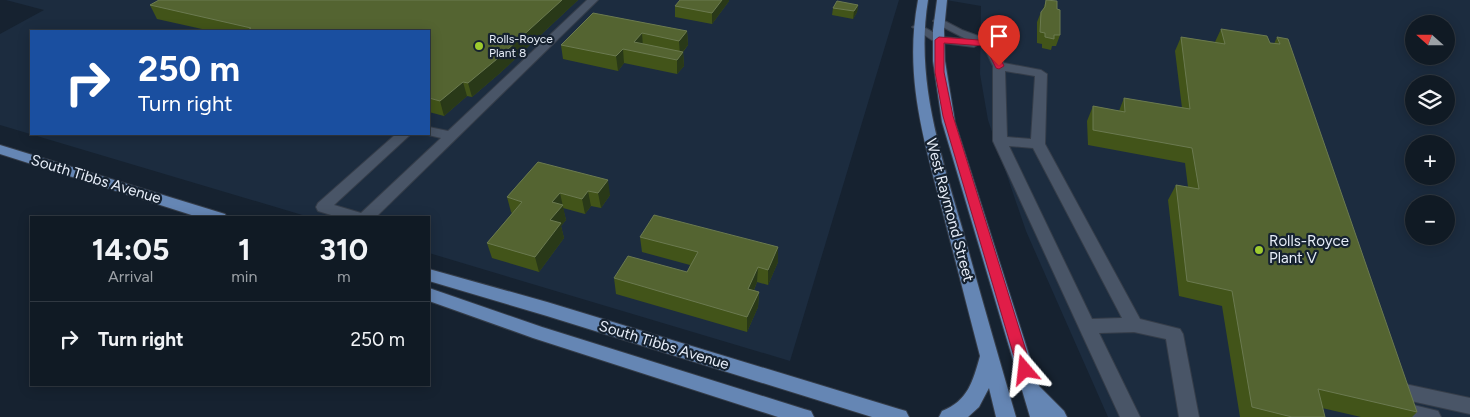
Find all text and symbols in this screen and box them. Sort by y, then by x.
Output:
pin [978,15,1020,66]
north arrow [1405,15,1455,65]
map controls [1405,15,1455,245]
icon: arrive [985,22,1013,50]
place label: Rolls-Royce Plant 8 [489,32,553,60]
marker: Rolls-Royce Plant 8 [473,40,485,52]
text: 250 m [138,48,240,90]
icon: right [55,50,120,115]
button: layers [1405,75,1455,125]
text: Turn right [138,90,233,117]
button: + [1405,135,1455,185]
street label: West Raymond Street [922,136,978,284]
street label: South Tibbs Avenue [29,151,163,207]
button: − [1405,195,1455,245]
text: 14:05 [92,231,169,268]
text: 1 [238,231,251,268]
text: 310 [319,231,368,268]
place label: Rolls-Royce Plant V [1269,232,1349,267]
marker: Rolls-Royce Plant V [1253,244,1265,256]
text: Arrival [108,267,153,286]
text: min [231,267,258,286]
text: m [337,267,351,286]
street label: South Tibbs Avenue [597,317,731,373]
icon: right [55,325,83,353]
text: Turn right [98,328,184,351]
text: 250 m [350,328,405,351]
position arrow [998,343,1050,395]

